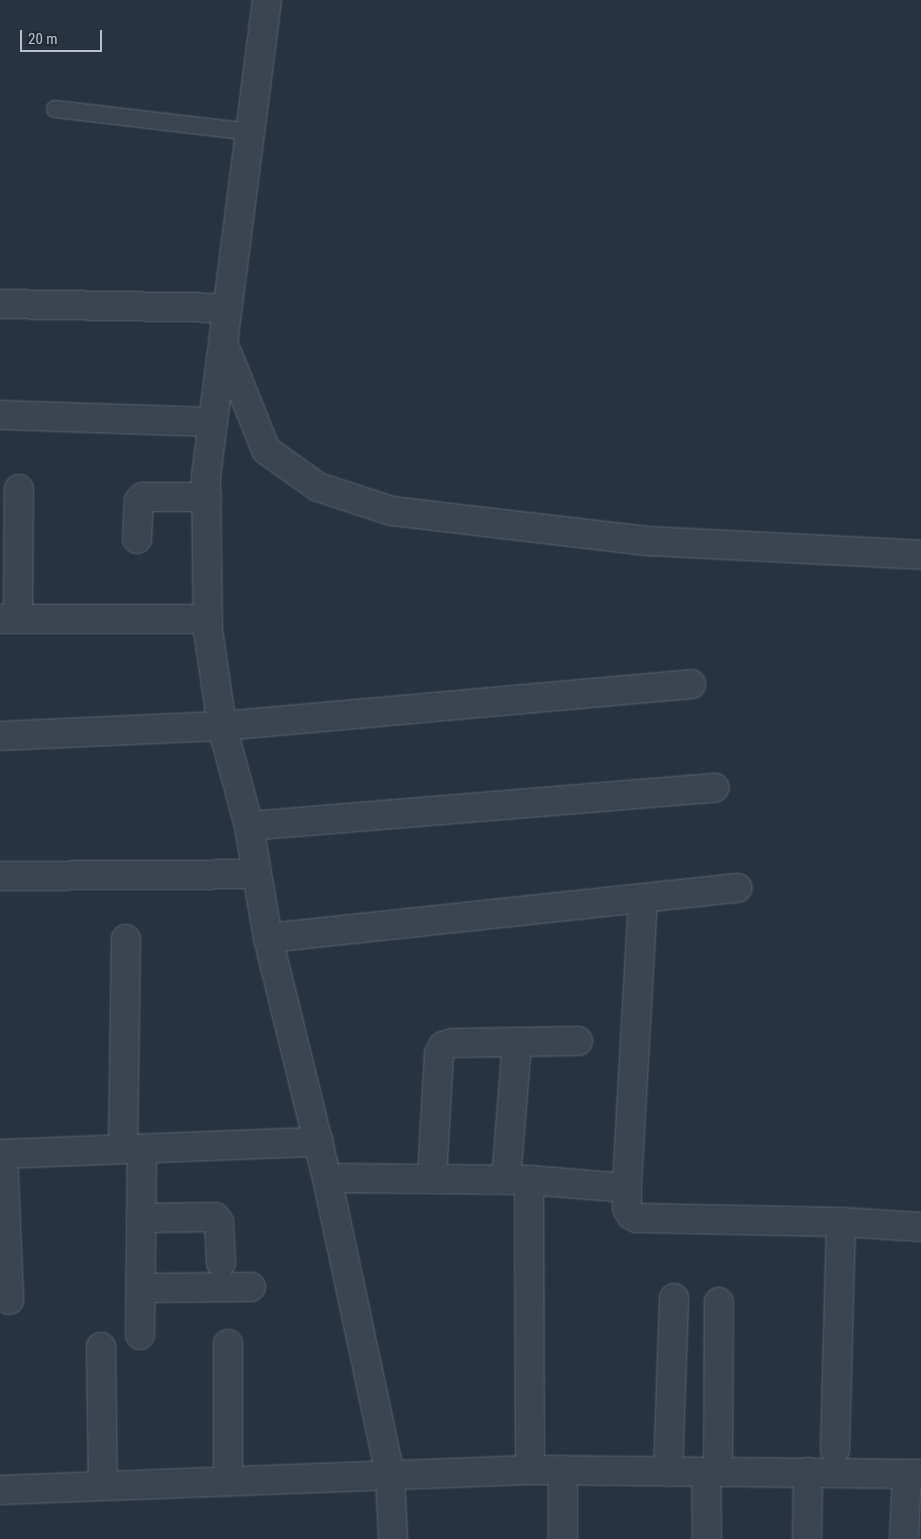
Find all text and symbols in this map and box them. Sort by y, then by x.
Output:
scale bar [22,20,105,52]
text: 20 m [28,30,58,48]

